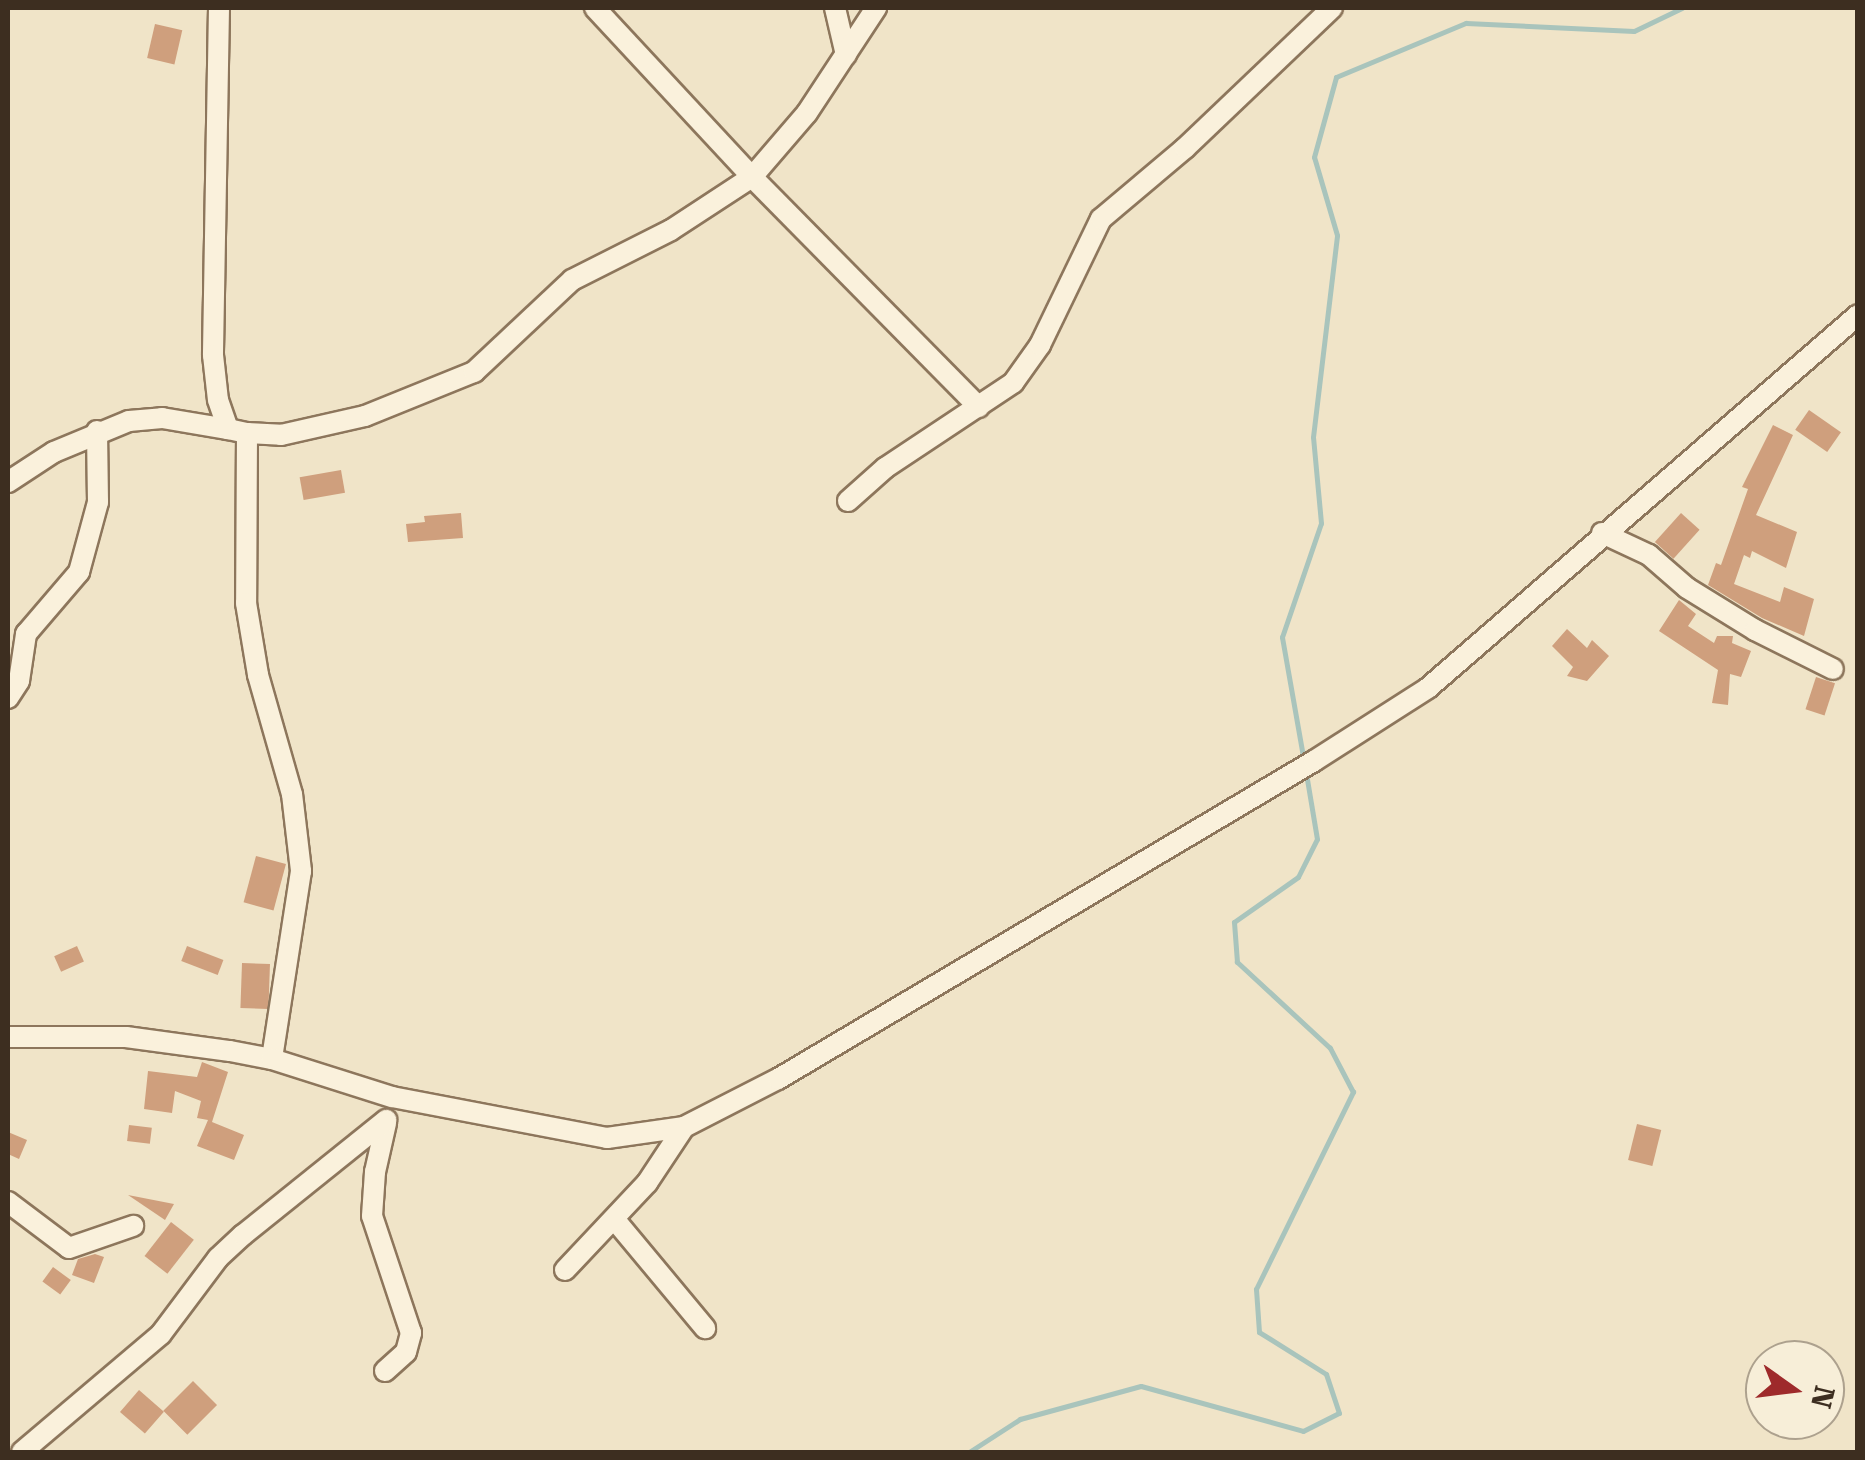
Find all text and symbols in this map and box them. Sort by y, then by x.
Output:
north arrow [1745,1340,1845,1440]
text: N [1804,1382,1841,1411]

